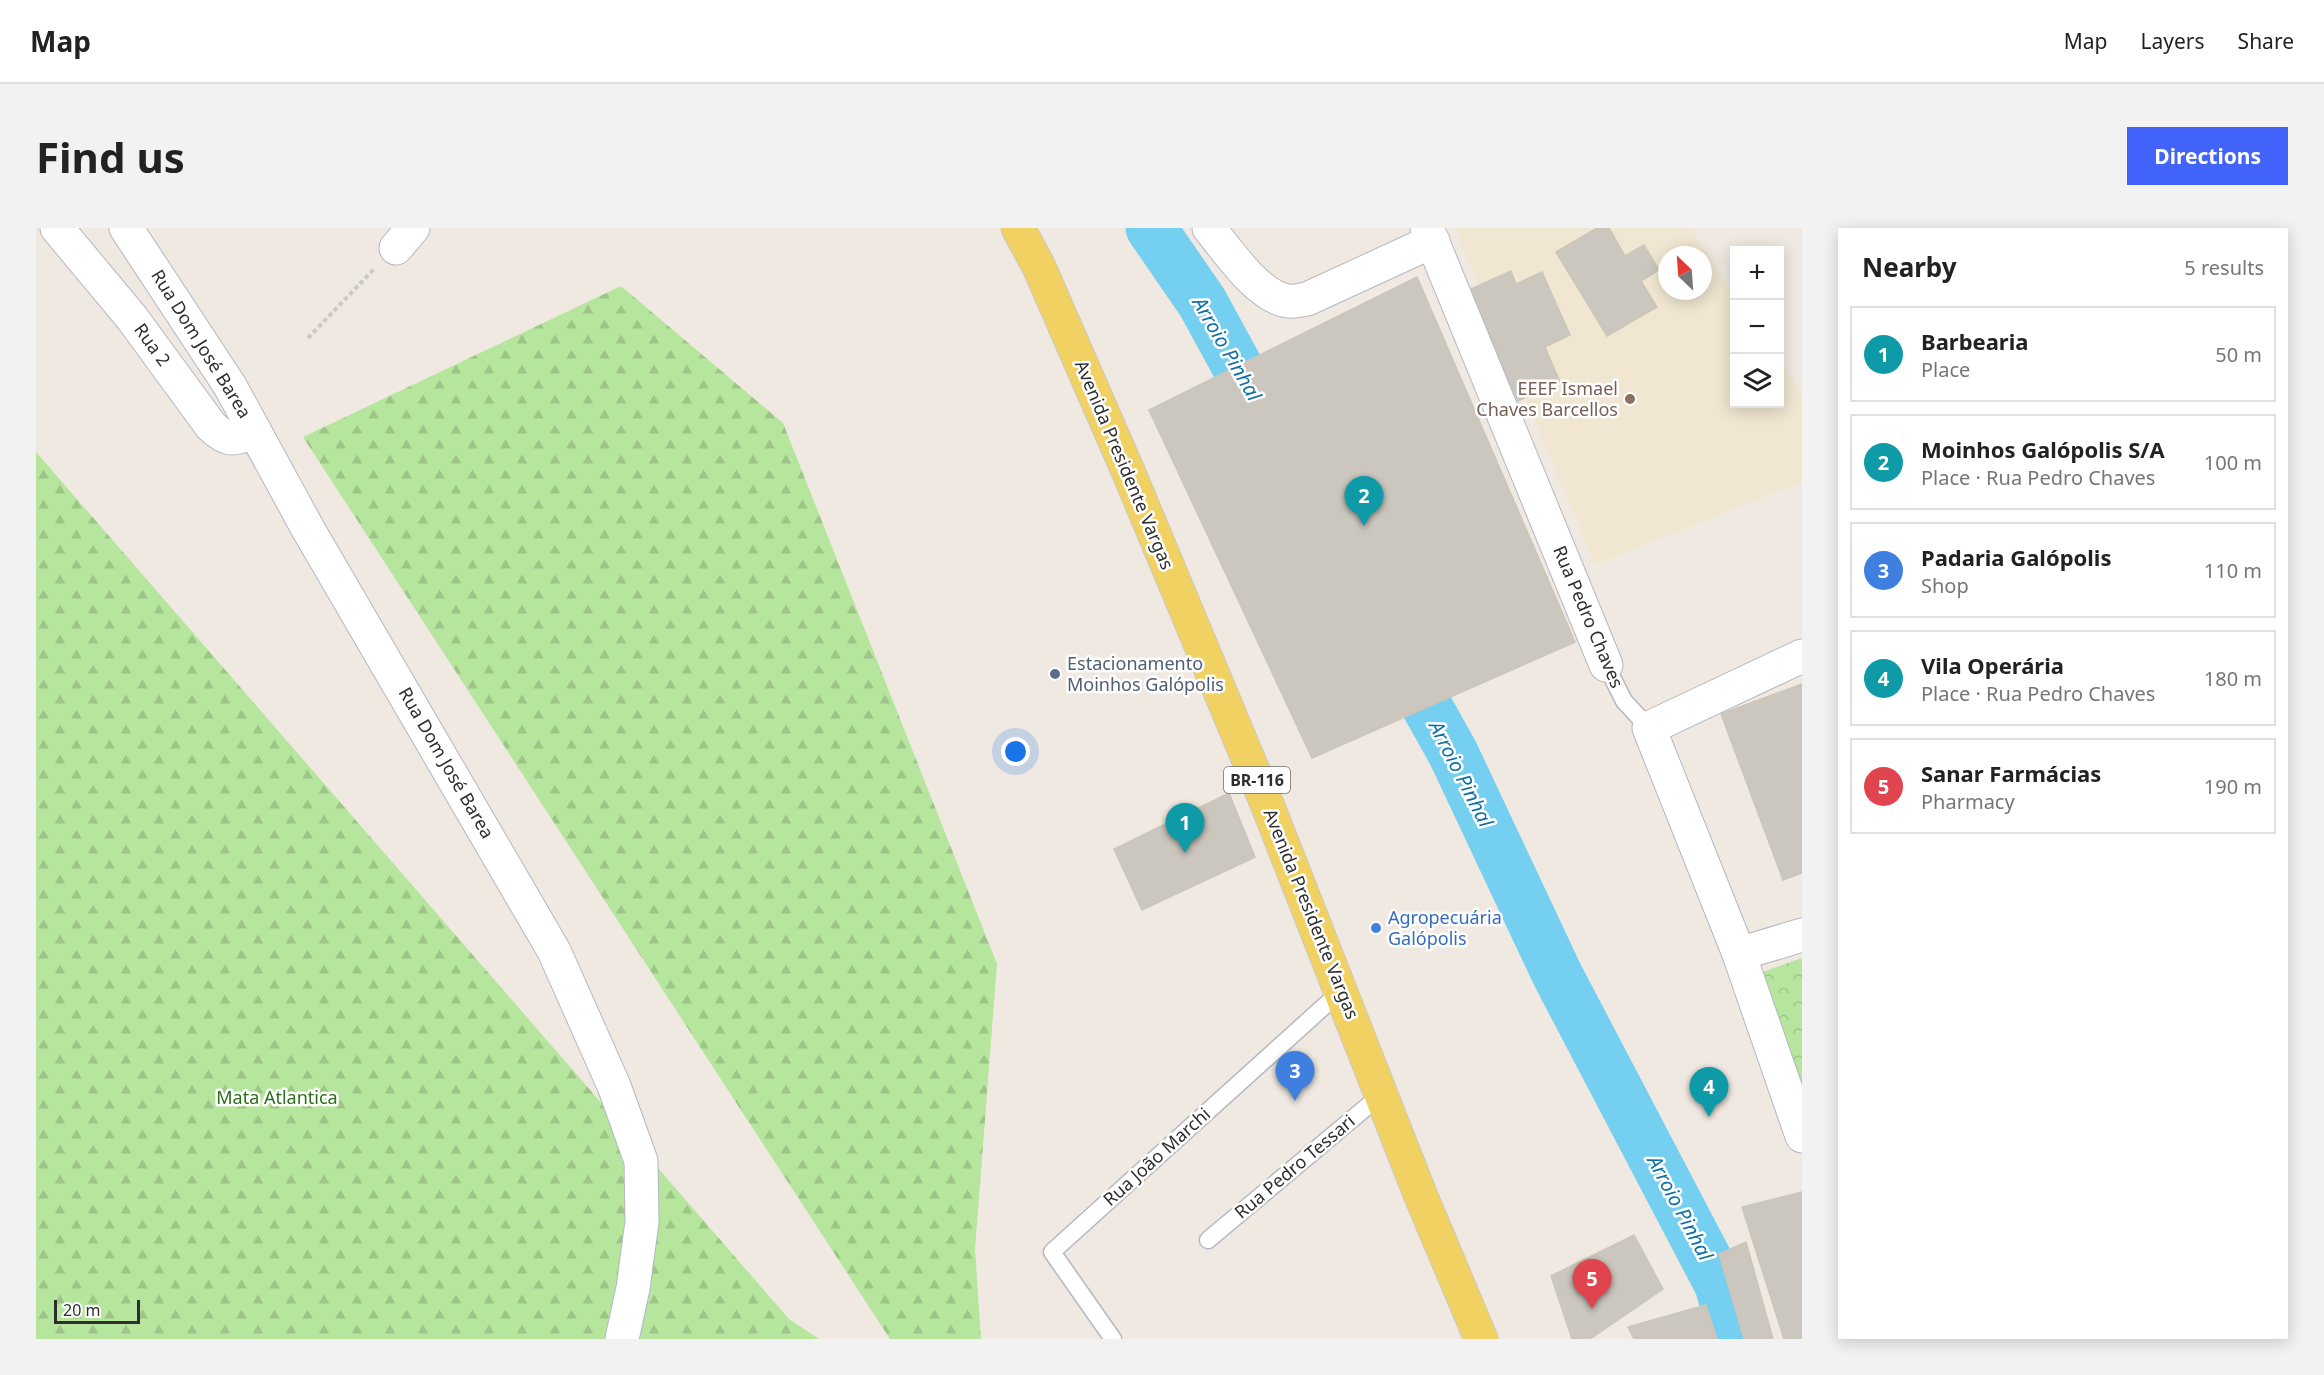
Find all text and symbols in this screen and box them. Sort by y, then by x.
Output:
text: Map [30,22,91,60]
text: Map [2064,27,2108,55]
text: Layers [2141,27,2205,55]
text: Share [2238,27,2294,55]
button: Directions [2127,127,2288,185]
text: Find us [36,128,185,185]
north arrow [1658,246,1712,300]
map controls [1730,246,1784,408]
button: + [1730,246,1784,300]
text: Nearby [1862,249,1957,285]
text: 5 results [2184,254,2264,281]
street label: Rua Dom José Barea [146,265,257,422]
water label: Arroio Pinhal [1186,290,1268,406]
button: − [1730,300,1784,354]
street label: Rua 2 [129,318,176,371]
text: Barbearia [1921,326,2028,356]
text: 1 [1878,341,1889,368]
text: 50 m [2215,341,2262,368]
button: layers [1730,354,1784,408]
street label: Avenida Presidente Vargas [1070,356,1180,573]
text: Place [1921,356,1970,383]
place label: EEEF Ismael Chaves Barcellos [1476,376,1618,421]
marker: EEEF Ismael Chaves Barcellos [1623,392,1637,406]
text: Moinhos Galópolis S/A [1921,434,2165,464]
text: 2 [1878,449,1889,476]
text: 100 m [2204,449,2262,476]
text: Place · Rua Pedro Chaves [1921,464,2155,491]
pin: 2 [1344,476,1384,526]
street label: Rua Pedro Chaves [1548,542,1630,691]
text: Padaria Galópolis [1921,542,2111,572]
text: 3 [1878,557,1889,584]
text: 110 m [2204,557,2262,584]
text: Shop [1921,572,1969,599]
text: Vila Operária [1921,650,2064,680]
place label: Estacionamento Moinhos Galópolis [1067,651,1224,696]
text: 4 [1878,665,1889,692]
text: 180 m [2204,665,2262,692]
marker: Estacionamento Moinhos Galópolis [1048,667,1062,681]
text: Place · Rua Pedro Chaves [1921,680,2155,707]
street label: Rua Dom José Barea [394,682,500,843]
water label: Arroio Pinhal [1422,714,1500,832]
your location [1001,737,1030,766]
text: Sanar Farmácias [1921,758,2101,788]
road number: BR-116 [1224,767,1290,793]
text: 5 [1878,773,1889,800]
text: 190 m [2204,773,2262,800]
text: Pharmacy [1921,788,2015,815]
pin: 1 [1166,804,1204,853]
street label: Avenida Presidente Vargas [1259,805,1365,1022]
place label: Agropecuária Galópolis [1388,905,1502,950]
marker: Agropecuária Galópolis [1369,921,1383,935]
pin: 3 [1276,1052,1314,1101]
pin: 4 [1690,1068,1728,1117]
park label: Mata Atlantica [216,1085,338,1109]
street label: Rua João Marchi [1098,1102,1215,1211]
street label: Rua Pedro Tessari [1229,1109,1360,1224]
water label: Arroio Pinhal [1640,1149,1720,1266]
pin: 5 [1572,1260,1612,1309]
scale bar [54,1297,140,1324]
text: 20 m [63,1299,100,1321]

